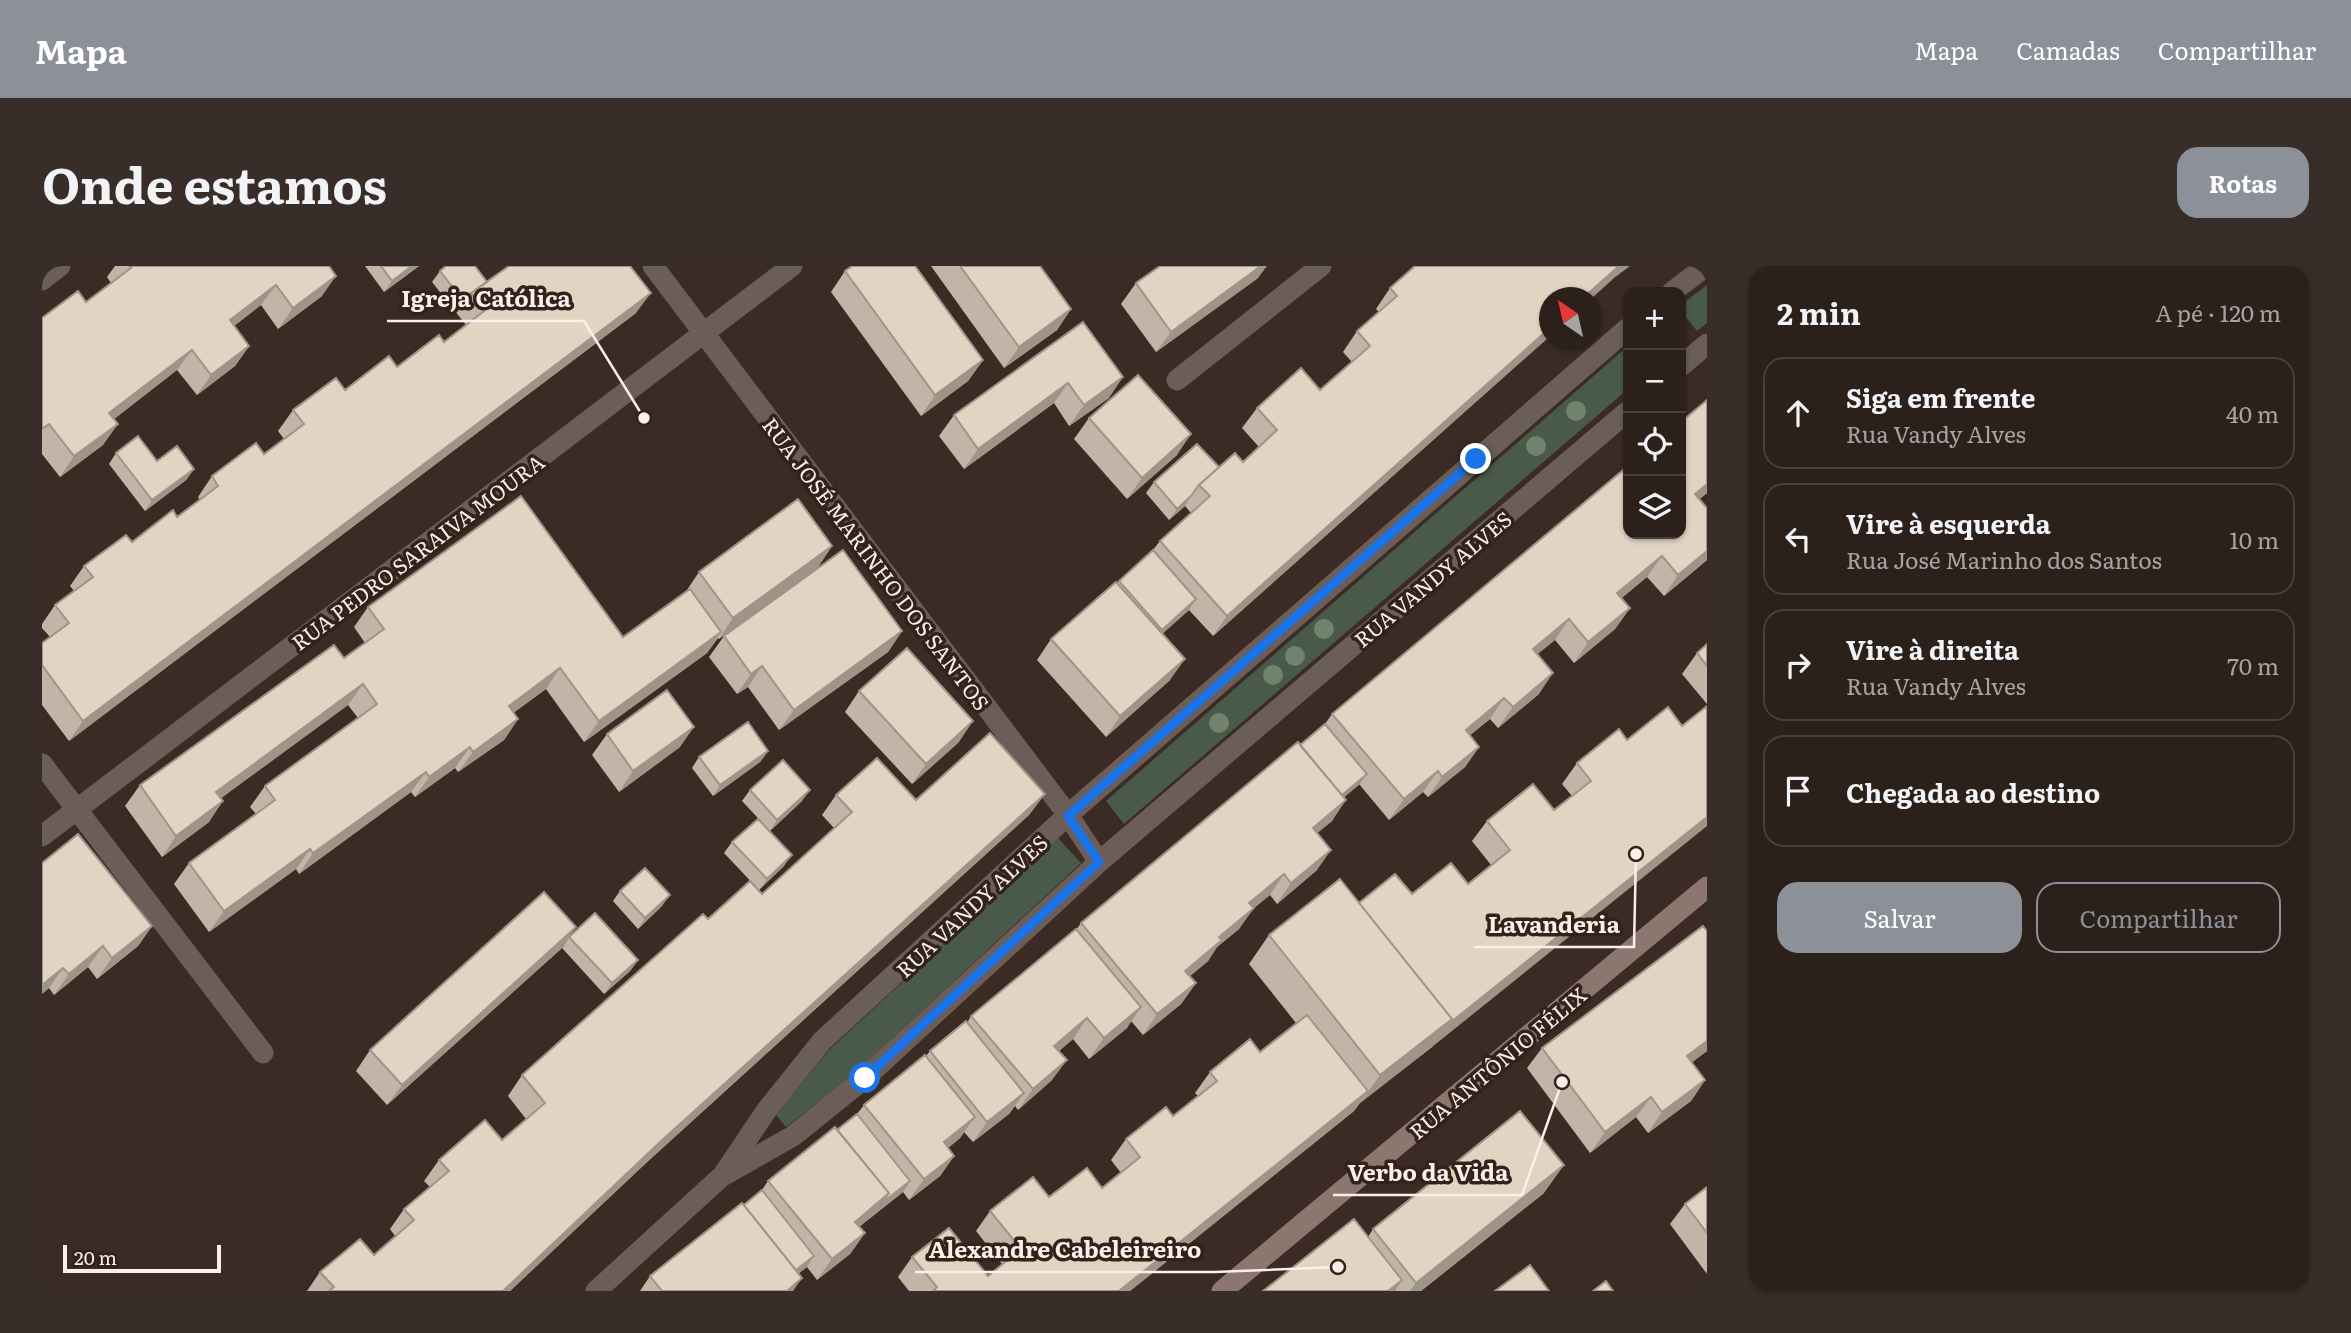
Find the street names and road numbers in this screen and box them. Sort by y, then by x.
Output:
street label: RUA JOSÉ MARINHO DOS SANTOS [756,410,998,716]
street label: RUA PEDRO SARAIVA MOURA [284,445,550,656]
street label: RUA VANDY ALVES [1346,503,1518,653]
street label: RUA VANDY ALVES [888,826,1054,984]
street label: RUA ANTÔNIO FÉLIX [1402,978,1592,1145]

